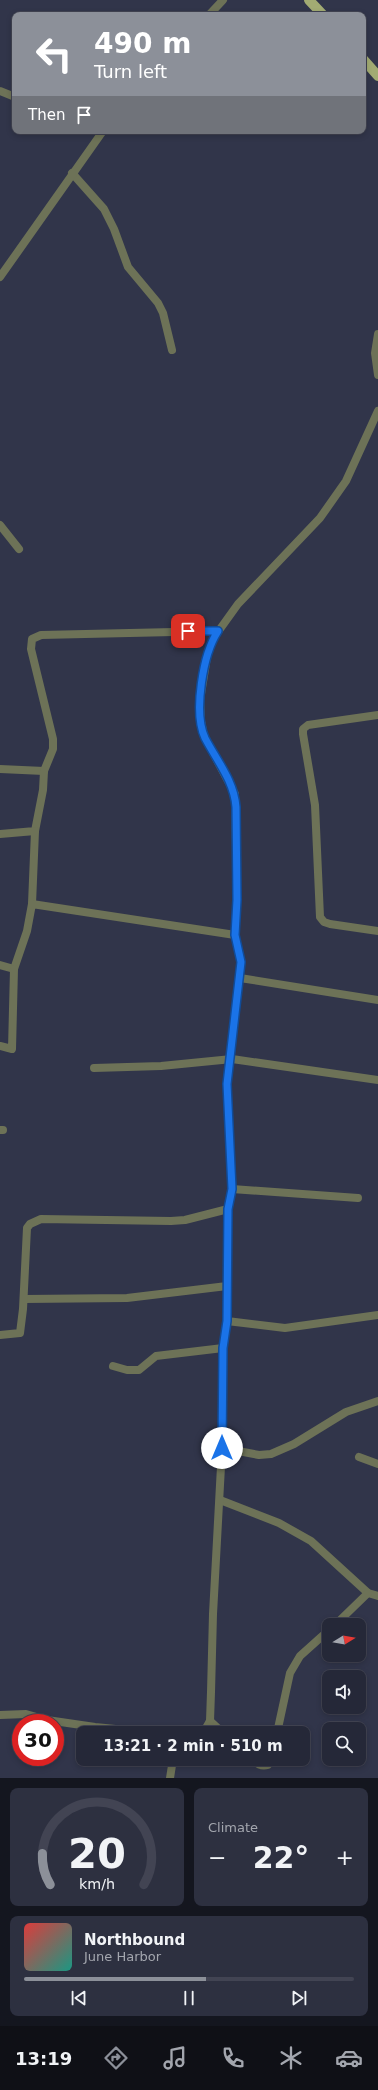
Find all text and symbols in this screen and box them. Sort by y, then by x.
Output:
text: 490 m [94,27,191,60]
icon: left [28,28,80,80]
text: Turn left [94,61,167,82]
icon: arrive [73,104,95,126]
text: Then [28,106,65,124]
pin [171,614,205,648]
icon: arrive [177,620,199,642]
position arrow [201,1427,243,1469]
north arrow [322,1618,366,1662]
map controls [322,1618,366,1766]
button: sound [322,1670,366,1714]
speed limit sign: 30 [12,1714,64,1766]
button: search [322,1722,366,1766]
text: 13:21 · 2 min · 510 m [103,1737,283,1755]
text: Climate [208,1820,258,1835]
text: 20 [68,1829,126,1878]
text: 22° [253,1840,309,1875]
text: − [208,1845,226,1870]
text: + [336,1845,354,1870]
text: km/h [79,1876,115,1892]
text: Northbound [84,1931,185,1949]
text: June Harbor [84,1949,161,1964]
icon: previous [68,1987,90,2009]
icon: pause [178,1987,200,2009]
icon: next [288,1987,310,2009]
icon: directions [102,2044,130,2072]
icon: music [161,2044,189,2072]
icon: phone [219,2044,247,2072]
icon: climate [277,2044,305,2072]
icon: car [335,2044,363,2072]
text: 13:19 [15,2048,72,2069]

